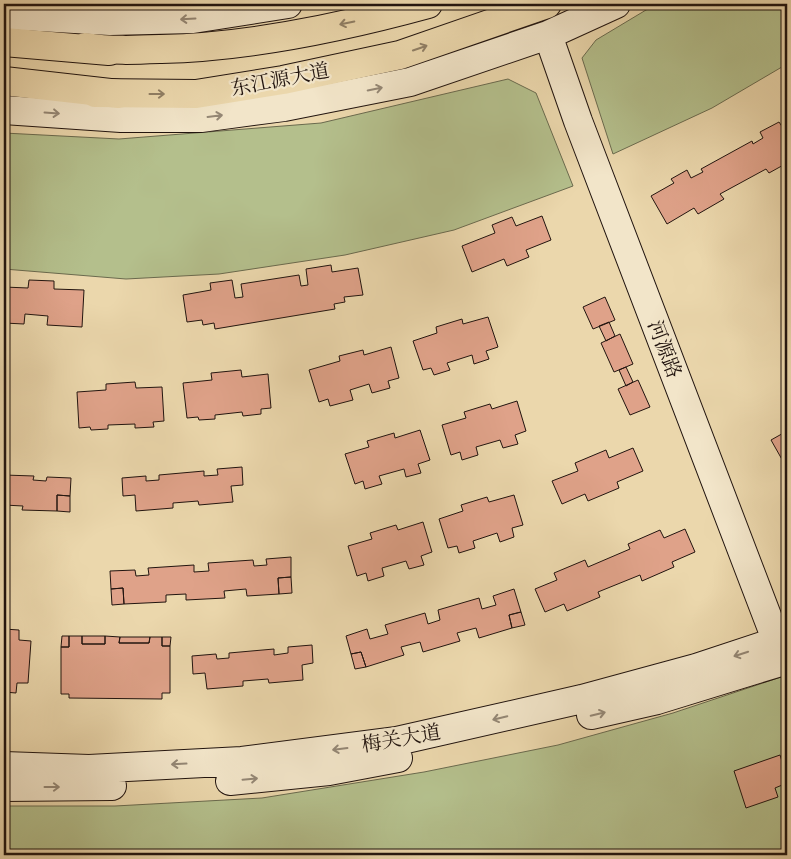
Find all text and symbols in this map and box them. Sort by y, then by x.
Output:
one-way arrow [180,15,196,24]
one-way arrow [339,19,355,28]
one-way arrow [412,43,427,52]
street label: 东江源大道 [229,59,332,102]
one-way arrow [366,84,382,93]
one-way arrow [149,89,165,99]
one-way arrow [44,108,60,118]
one-way arrow [206,111,222,121]
street label: 河源路 [641,317,686,382]
one-way arrow [734,649,750,659]
one-way arrow [590,709,606,718]
one-way arrow [492,714,508,723]
street label: 梅关大道 [360,720,443,759]
one-way arrow [333,744,349,754]
one-way arrow [171,760,187,769]
one-way arrow [241,774,257,784]
one-way arrow [44,782,60,792]

